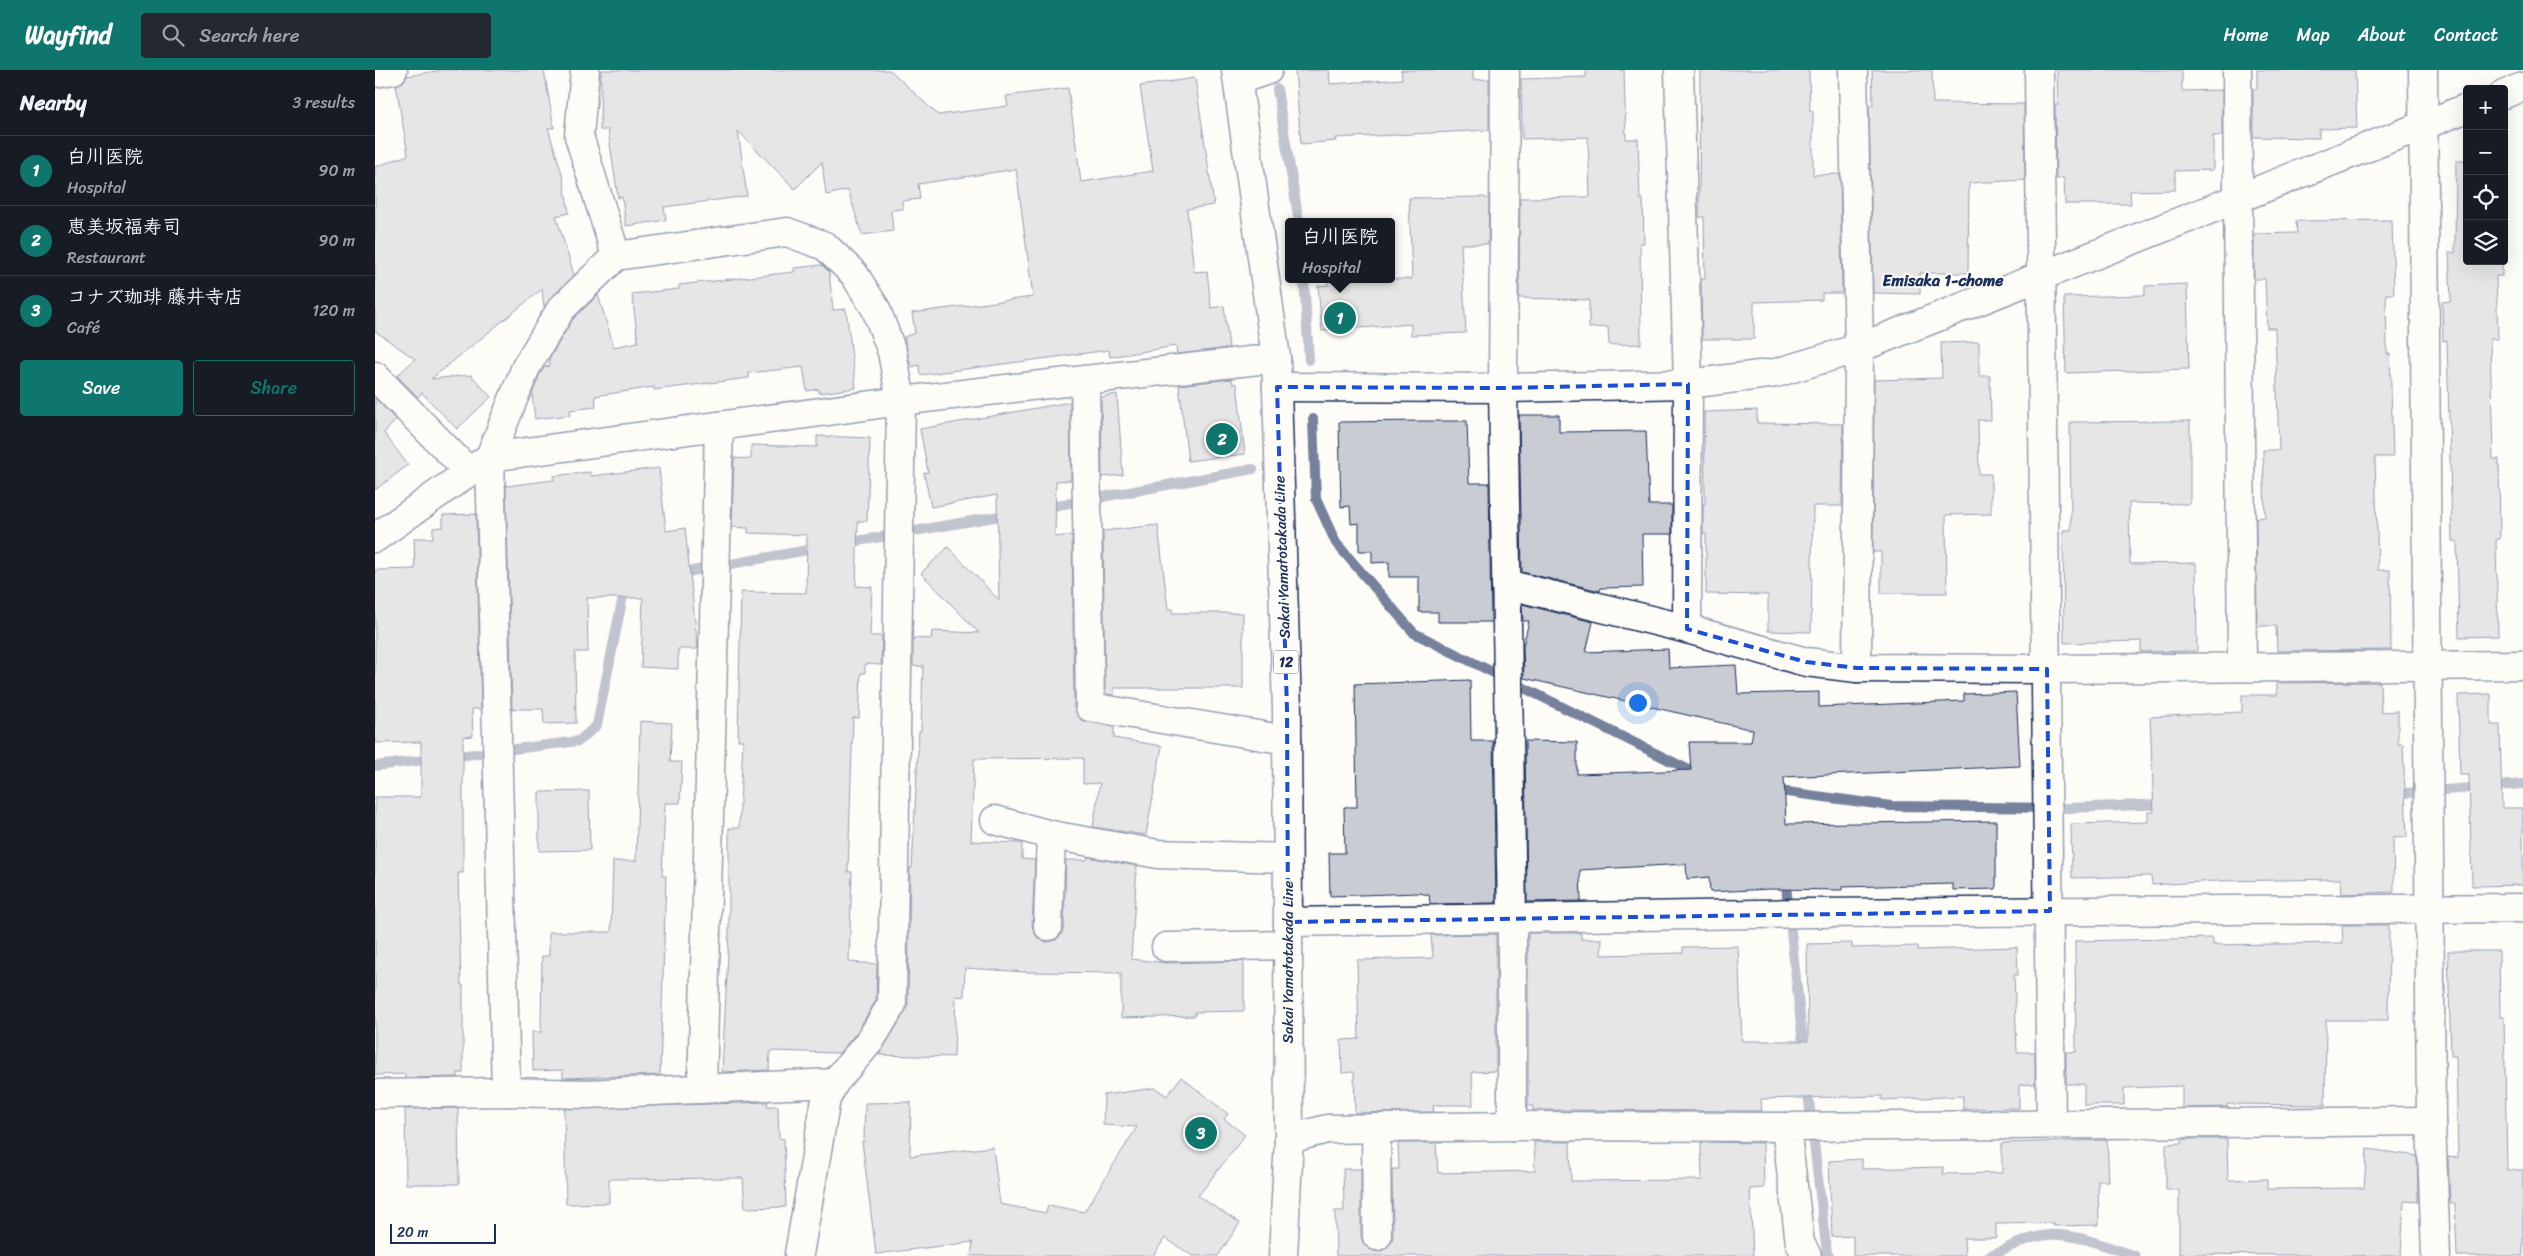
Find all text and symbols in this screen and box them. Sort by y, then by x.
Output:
search box [141,13,491,58]
text: Wayfind [25,14,111,56]
text: Search here [199,19,299,52]
text: Home [2224,19,2269,51]
text: Map [2297,19,2330,51]
text: About [2358,19,2406,51]
text: Contact [2434,19,2498,51]
icon: search [159,21,187,49]
text: Nearby [20,84,86,122]
map controls [2463,85,2508,265]
button: + [2463,85,2508,130]
text: 3 results [292,88,355,117]
button: − [2463,130,2508,175]
text: 白川医院 [67,140,143,173]
text: 1 [33,156,39,185]
text: 90 m [319,156,355,185]
text: Hospital [67,173,126,202]
button: locate [2463,175,2508,220]
text: 恵美坂福寿司 [67,210,181,243]
popup [1285,218,1395,283]
text: 白川医院 [1302,220,1378,253]
button: layers [2463,220,2508,265]
text: 2 [31,226,41,255]
text: 90 m [319,226,355,255]
text: Restaurant [67,243,146,272]
text: Hospital [1302,253,1361,282]
district label: Emisaka 1-chome [1883,266,2004,295]
text: コナズ珈琲 藤井寺店 [67,280,243,313]
text: 3 [32,296,40,325]
text: 120 m [312,296,355,325]
pin: 1 [1324,299,1356,337]
text: Café [67,313,100,342]
button: Save [20,360,183,416]
button: Share [193,360,355,416]
pin: 2 [1206,420,1238,458]
street label: Sakai Yamatotakada Line [1266,475,1298,639]
road number: 12 [1273,650,1299,674]
your location [1625,690,1651,716]
street label: Sakai Yamatotakada Line [1275,880,1301,1044]
pin: 3 [1185,1114,1217,1152]
text: 20 m [397,1220,428,1245]
scale bar [390,1221,496,1244]

